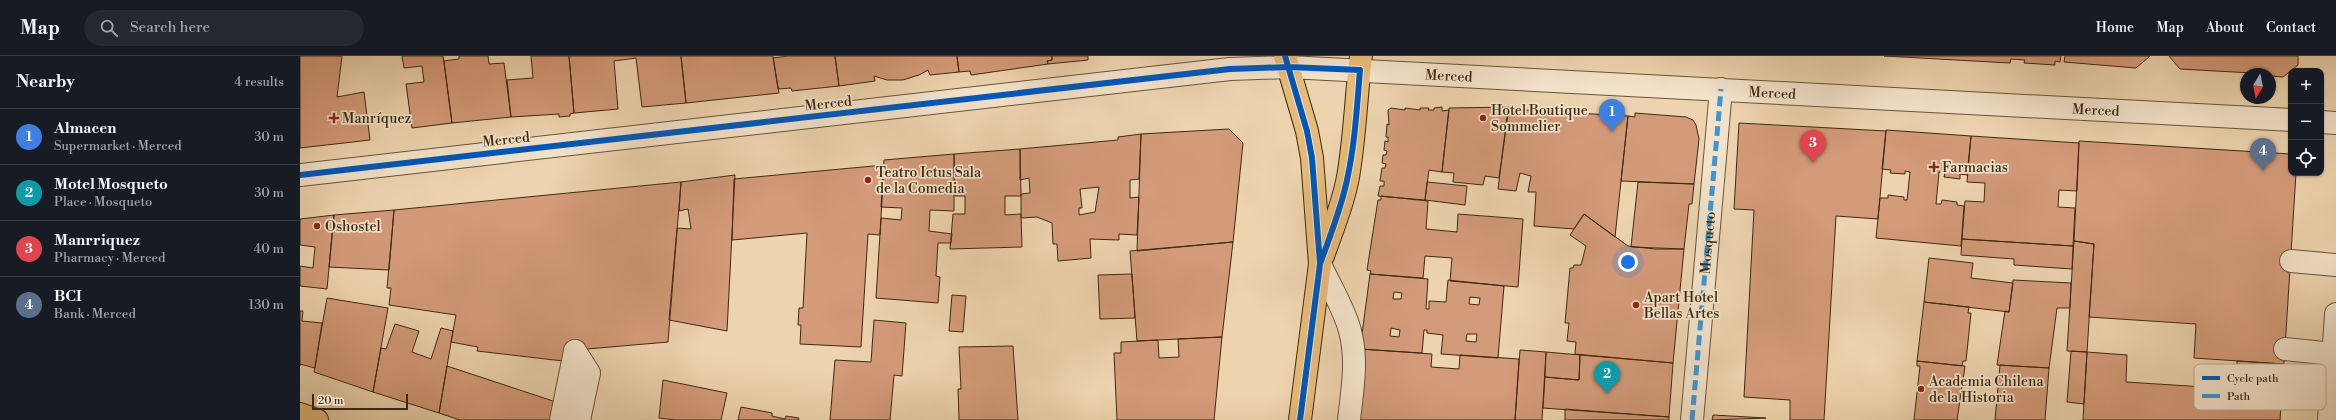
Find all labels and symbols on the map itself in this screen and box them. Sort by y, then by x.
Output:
street label: Merced [1424,66,1473,87]
north arrow [2240,68,2276,104]
street label: Merced [1748,83,1796,104]
street label: Merced [804,93,853,115]
pin: 1 [1599,99,1625,132]
street label: Merced [2072,100,2120,121]
place label: Hotel Boutique Sommelier [1491,102,1588,136]
place label: Manríquez [342,110,411,128]
marker: Manríquez [329,113,339,123]
marker: Hotel Boutique Sommelier [1478,113,1488,123]
street label: Merced [482,129,531,151]
pin: 3 [1800,130,1826,163]
pin: 4 [2250,138,2276,171]
place label: Farmacias [1942,159,2008,177]
marker: Farmacias [1929,162,1939,172]
place label: Teatro Ictus Sala de la Comedia [876,164,982,198]
marker: Teatro Ictus Sala de la Comedia [863,175,873,185]
street label: Mosqueto [1697,211,1720,275]
place label: Oshostel [325,218,381,236]
marker: Oshostel [312,221,322,231]
your location [1618,252,1638,272]
place label: Apart Hotel Bellas Artes [1643,289,1719,323]
marker: Apart Hotel Bellas Artes [1631,300,1641,310]
pin: 2 [1594,361,1620,394]
legend [2194,364,2326,410]
text: Cycle path [2227,372,2279,386]
place label: Academia Chilena de la Historia [1928,373,2044,407]
marker: Academia Chilena de la Historia [1916,384,1926,394]
text: Path [2227,390,2251,404]
scale bar [312,392,408,411]

